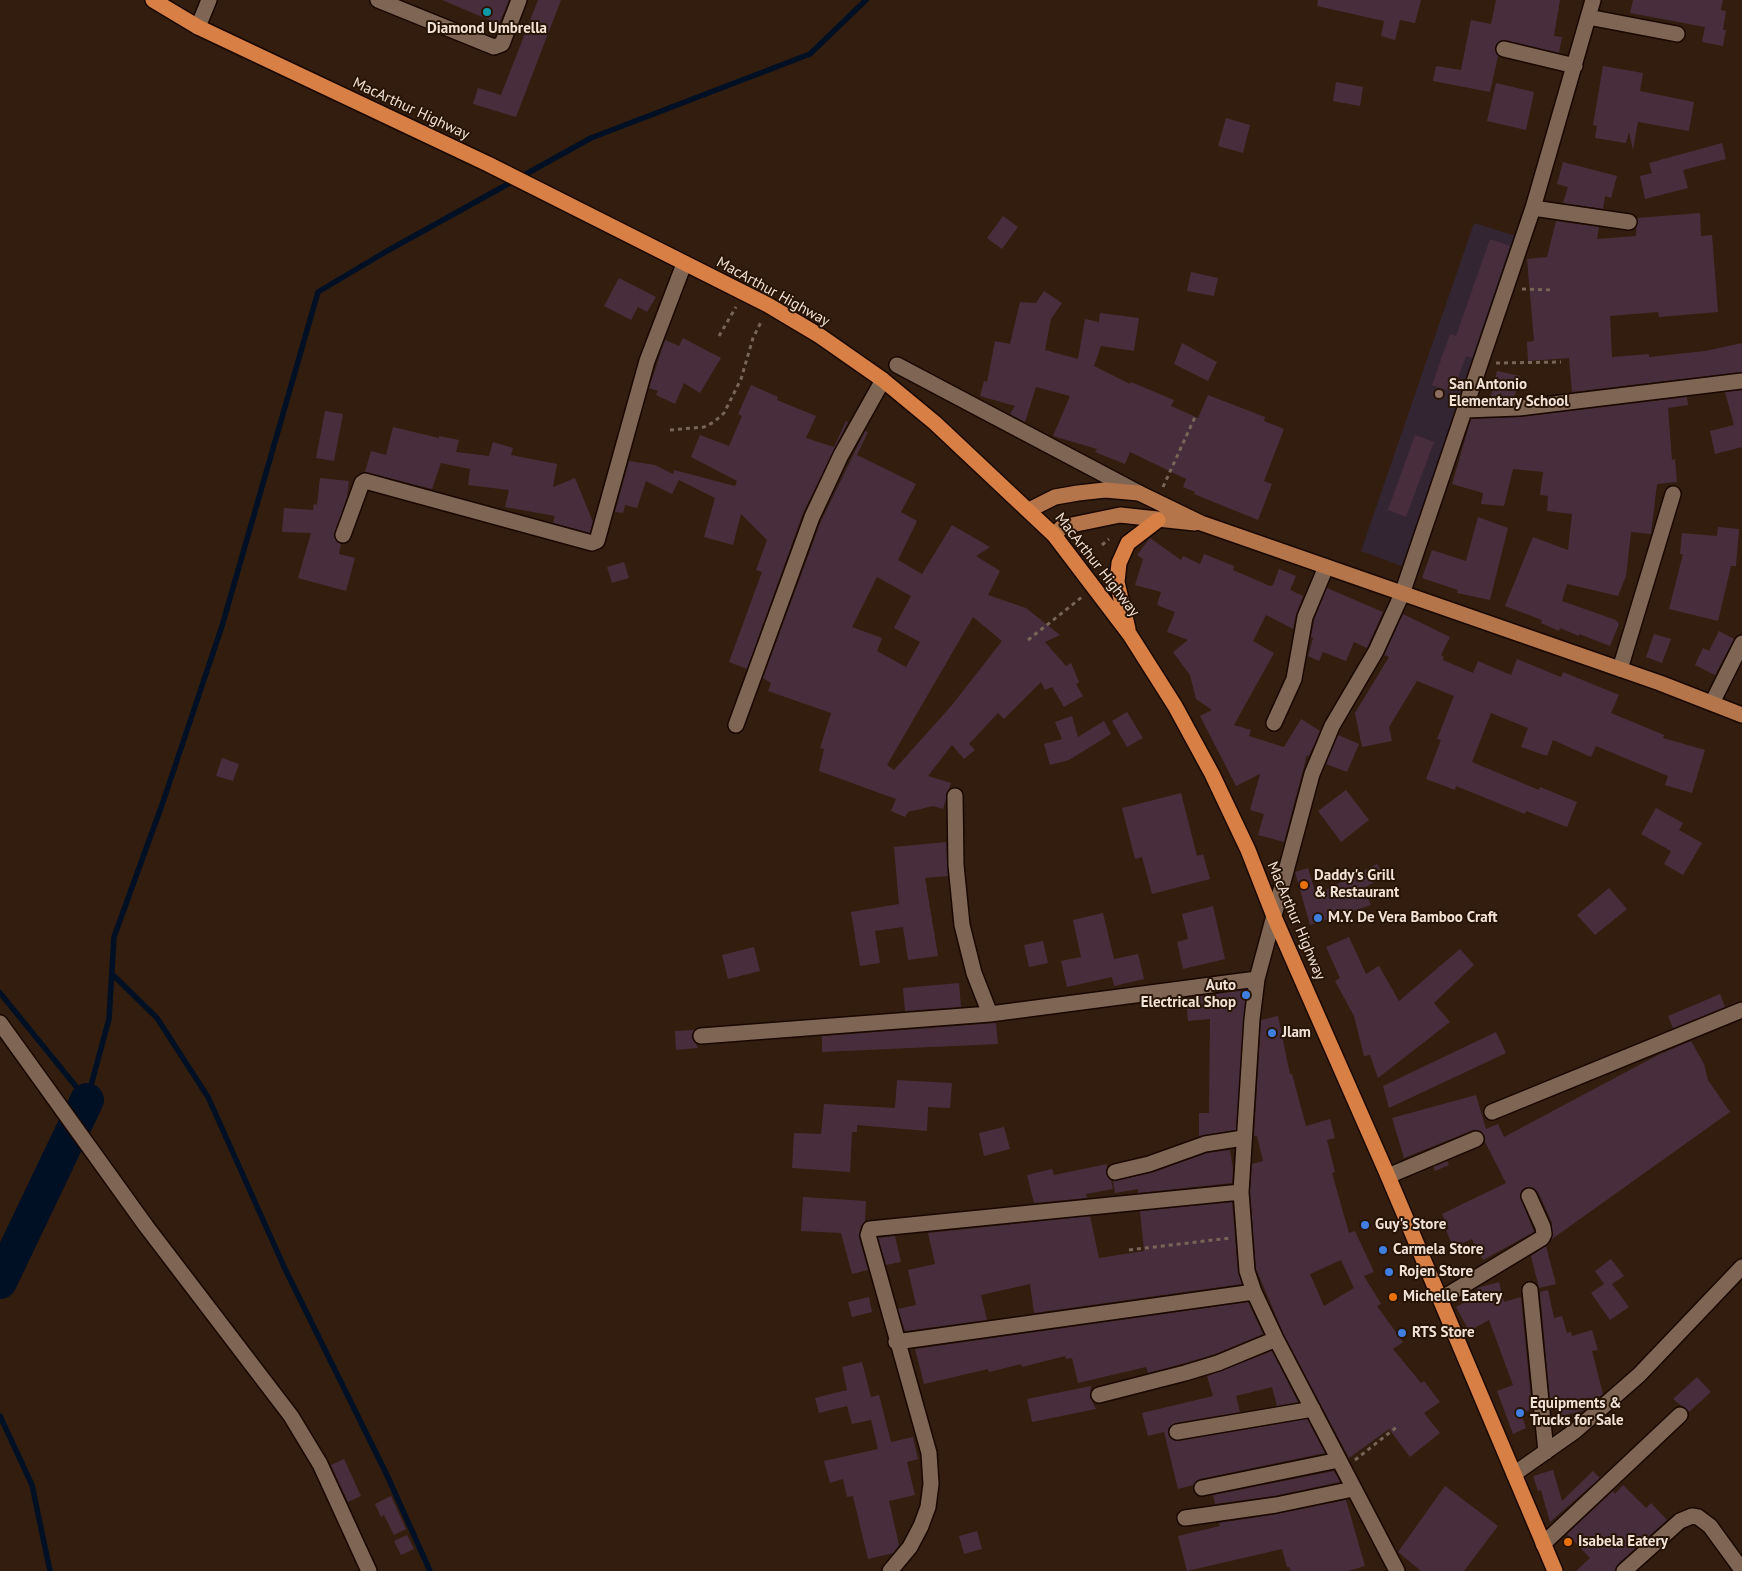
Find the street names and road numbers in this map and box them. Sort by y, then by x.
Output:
street label: MacArthur Highway [350,74,472,144]
street label: MacArthur Highway [713,253,833,331]
street label: MacArthur Highway [1051,510,1143,620]
street label: MacArthur Highway [1263,859,1329,983]

